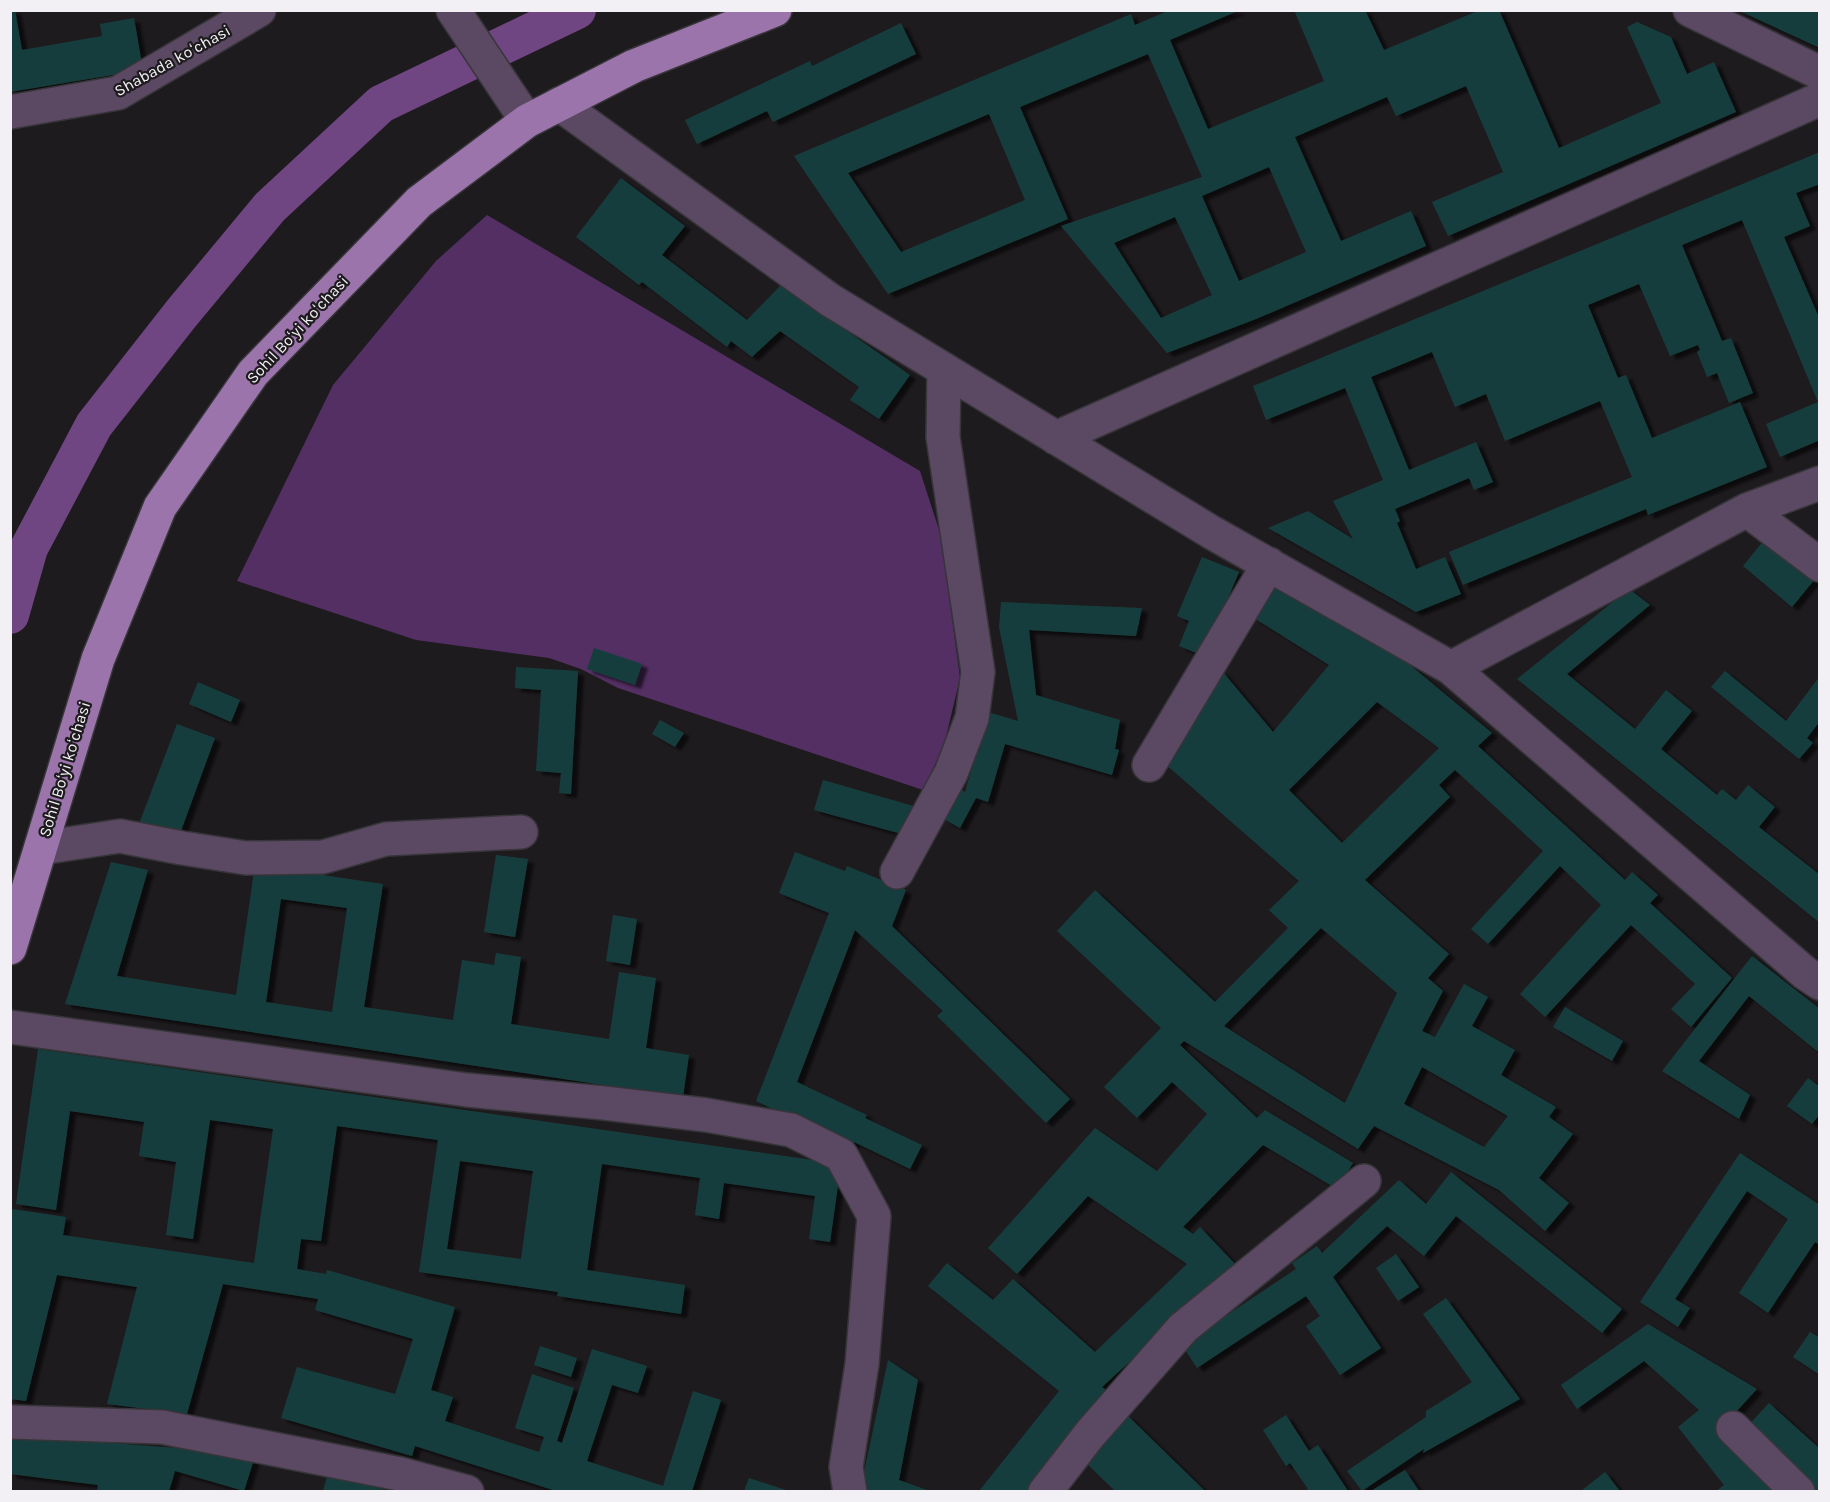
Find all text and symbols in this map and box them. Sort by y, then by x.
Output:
street label: Shabada koʻchasi [111,21,234,100]
street label: Sohil Boʻyi koʻchasi [242,271,352,387]
street label: Sohil Boʻyi koʻchasi [35,699,94,839]

